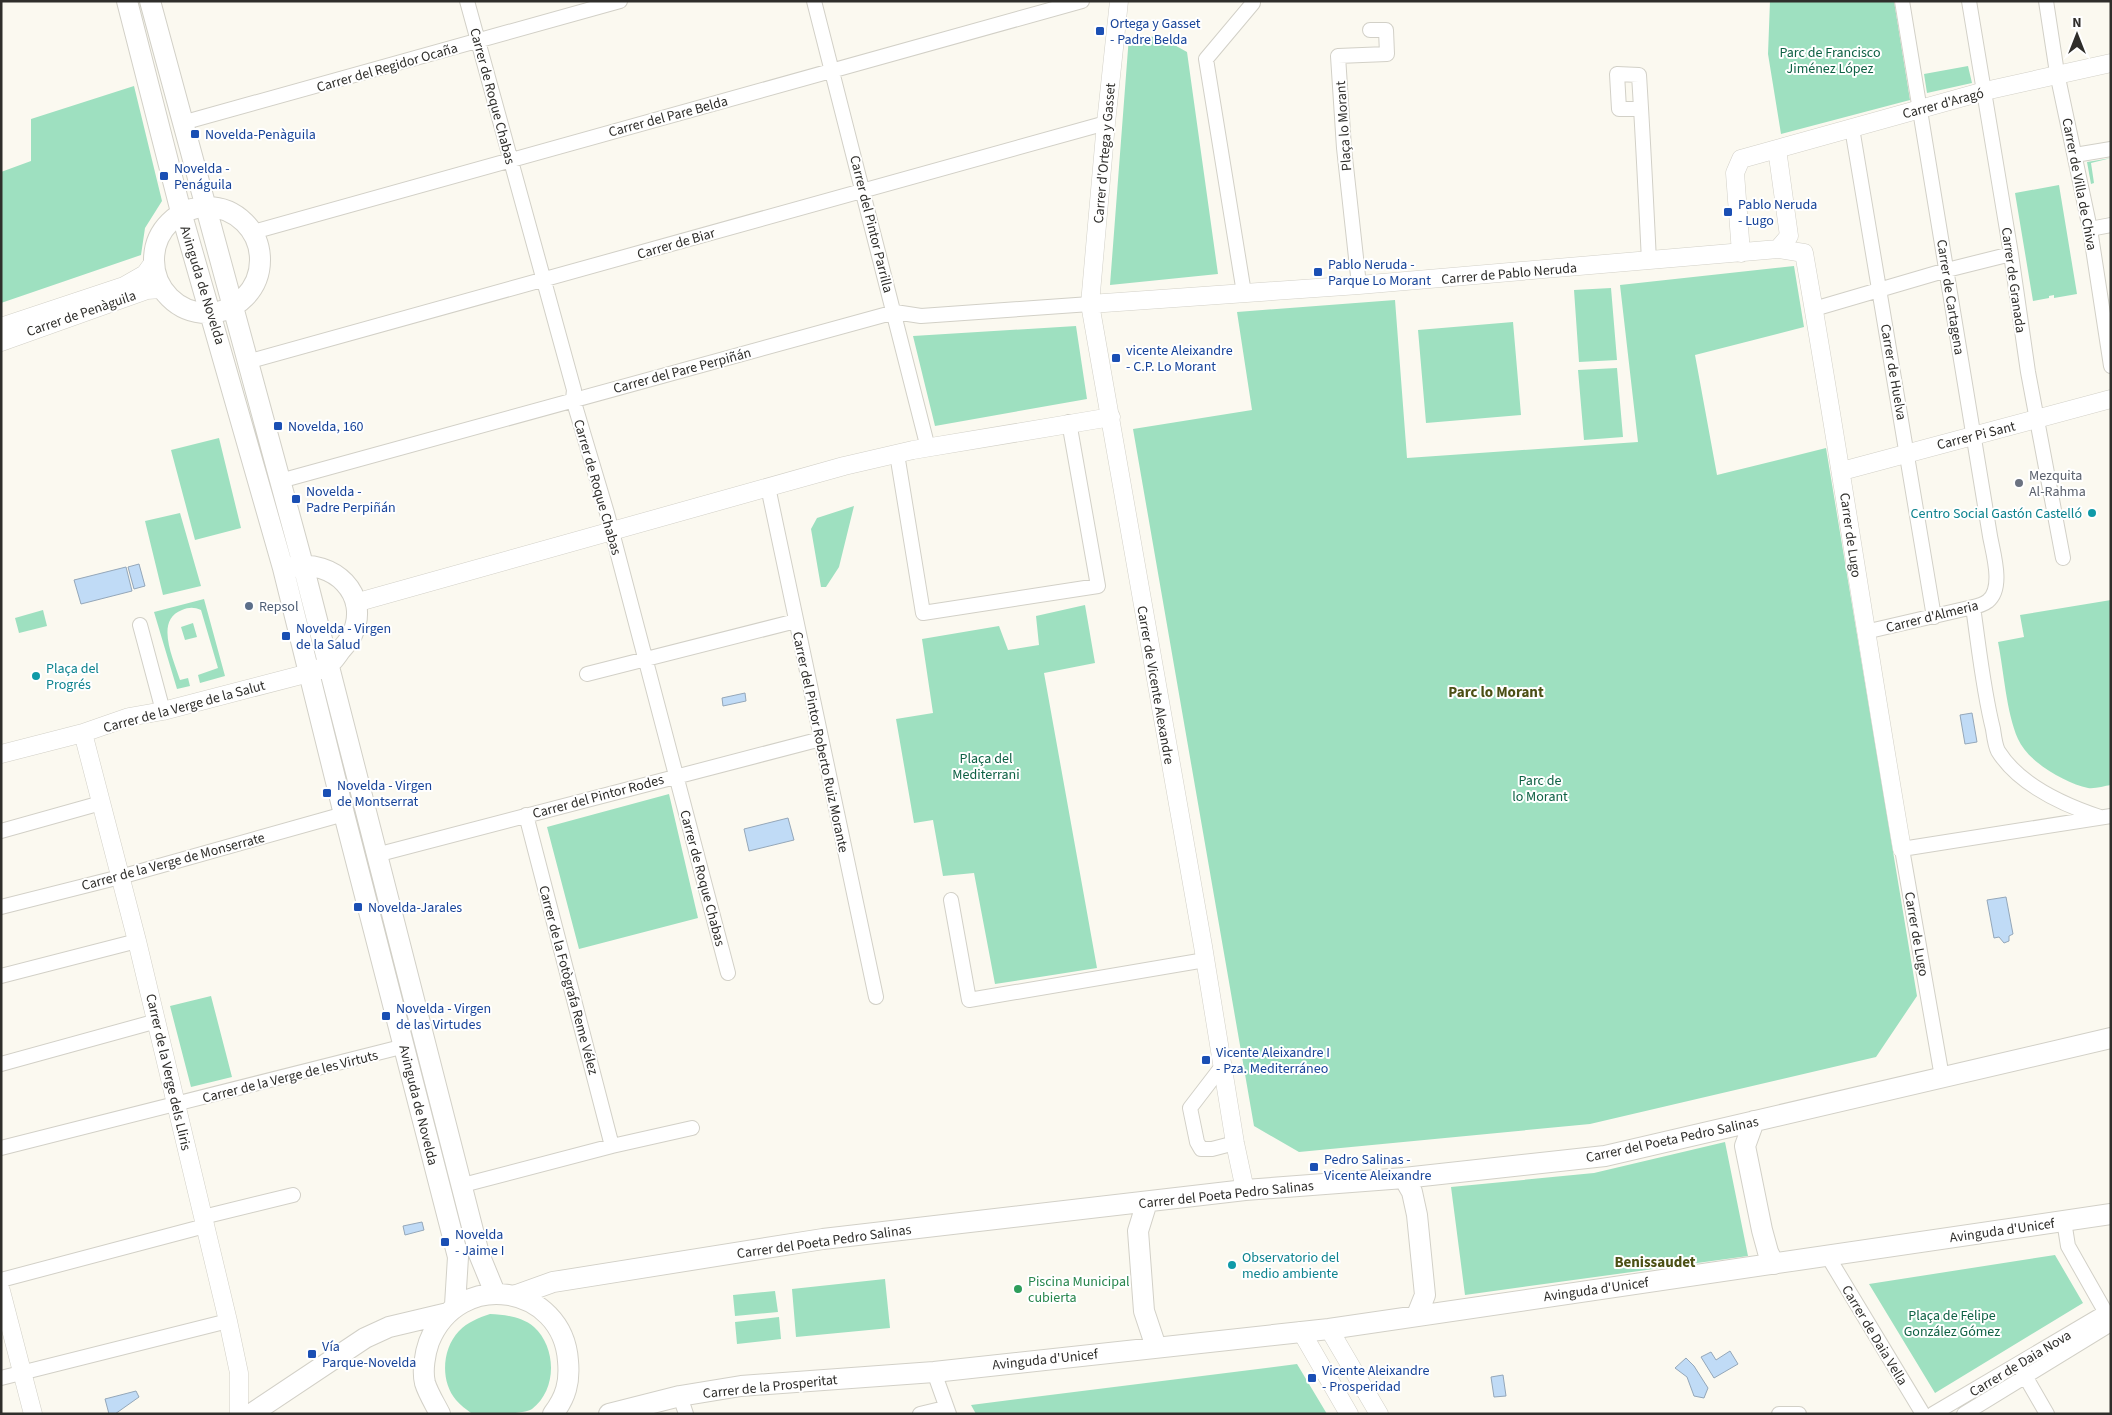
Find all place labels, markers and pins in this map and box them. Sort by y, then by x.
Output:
place label: Ortega y Gasset - Padre Belda [1110,14,1201,50]
marker: Ortega y Gasset - Padre Belda [1094,25,1106,37]
place label: Novelda-Penàguila [205,125,316,145]
marker: Novelda-Penàguila [189,128,201,140]
place label: Novelda - Penáguila [174,159,232,195]
marker: Novelda - Penáguila [158,170,170,182]
place label: Pablo Neruda - Lugo [1738,195,1817,231]
marker: Pablo Neruda - Lugo [1722,206,1734,218]
place label: Pablo Neruda - Parque Lo Morant [1328,255,1431,291]
marker: Pablo Neruda - Parque Lo Morant [1312,266,1324,278]
place label: vicente Aleixandre - C.P. Lo Morant [1126,341,1233,377]
marker: vicente Aleixandre - C.P. Lo Morant [1110,352,1122,364]
place label: Novelda, 160 [288,417,364,437]
marker: Novelda, 160 [272,420,284,432]
place label: Mezquita Al-Rahma [2029,466,2086,502]
marker: Mezquita Al-Rahma [2013,477,2025,489]
place label: Novelda - Padre Perpiñán [306,482,396,518]
marker: Novelda - Padre Perpiñán [290,493,302,505]
place label: Centro Social Gastón Castelló [1911,504,2082,524]
marker: Centro Social Gastón Castelló [2086,507,2098,519]
place label: Repsol [259,597,299,617]
marker: Repsol [243,600,255,612]
place label: Novelda - Virgen de la Salud [296,619,391,655]
marker: Novelda - Virgen de la Salud [280,630,292,642]
place label: Plaça del Progrés [46,659,99,695]
marker: Plaça del Progrés [30,670,42,682]
place label: Novelda - Virgen de Montserrat [337,776,432,812]
marker: Novelda - Virgen de Montserrat [321,787,333,799]
place label: Novelda-Jarales [368,898,462,918]
marker: Novelda-Jarales [352,901,364,913]
place label: Novelda - Virgen de las Virtudes [396,999,491,1035]
marker: Novelda - Virgen de las Virtudes [380,1010,392,1022]
place label: Vicente Aleixandre I - Pza. Mediterráneo [1216,1043,1330,1079]
marker: Vicente Aleixandre I - Pza. Mediterráneo [1200,1054,1212,1066]
place label: Pedro Salinas - Vicente Aleixandre [1324,1150,1431,1186]
marker: Pedro Salinas - Vicente Aleixandre [1308,1161,1320,1173]
place label: Novelda - Jaime I [455,1225,504,1261]
marker: Novelda - Jaime I [439,1236,451,1248]
place label: Observatorio del medio ambiente [1242,1248,1340,1284]
marker: Observatorio del medio ambiente [1226,1259,1238,1271]
place label: Piscina Municipal cubierta [1028,1272,1130,1308]
marker: Piscina Municipal cubierta [1012,1283,1024,1295]
place label: Vía Parque-Novelda [322,1337,416,1373]
marker: Vía Parque-Novelda [306,1348,318,1360]
place label: Vicente Aleixandre - Prosperidad [1322,1361,1429,1397]
marker: Vicente Aleixandre - Prosperidad [1306,1372,1318,1384]

